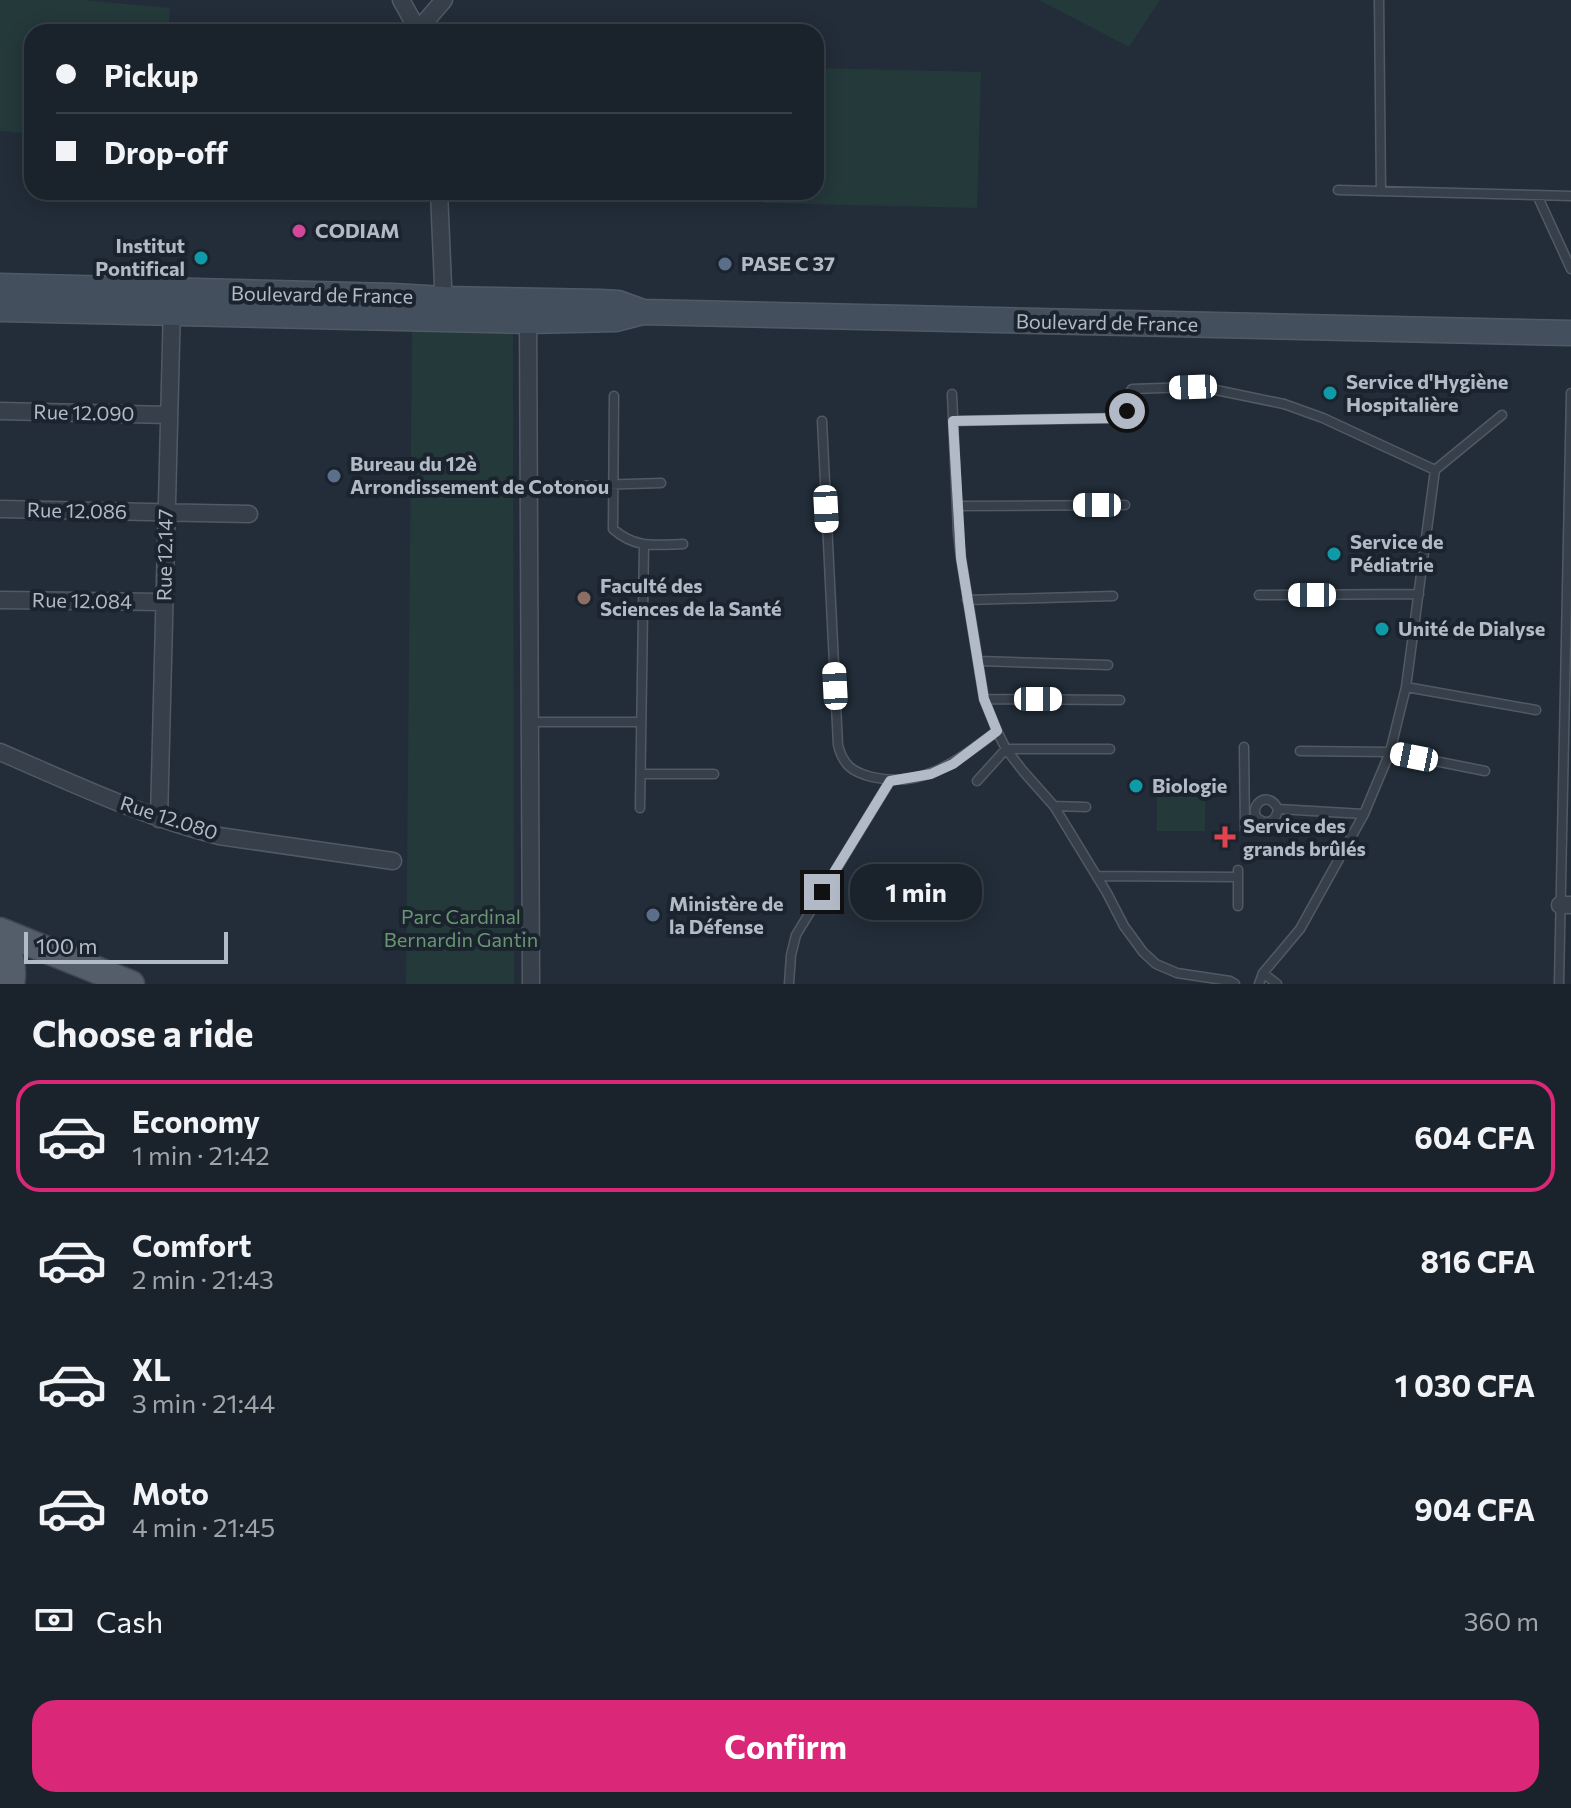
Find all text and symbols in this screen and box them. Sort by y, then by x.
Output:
text: Pickup [104,56,198,93]
text: Drop-off [104,133,228,170]
place label: CODIAM [315,218,400,242]
marker: CODIAM [290,222,308,240]
place label: Institut Pontifical [95,233,185,280]
marker: Institut Pontifical [192,249,210,267]
place label: PASE C 37 [741,251,835,275]
marker: PASE C 37 [716,255,734,273]
street label: Boulevard de France [231,280,413,308]
street label: Boulevard de France [1016,308,1198,336]
place label: Service d'Hygiène Hospitalière [1346,369,1508,416]
car [1169,374,1217,400]
marker: Service d'Hygiène Hospitalière [1321,384,1339,402]
route start [1109,393,1145,429]
street label: Rue 12.090 [33,399,135,425]
place label: Bureau du 12è Arrondissement de Cotonou [350,451,609,498]
marker: Bureau du 12è Arrondissement de Cotonou [325,467,343,485]
car [813,484,839,534]
car [1073,493,1121,517]
street label: Rue 12.086 [27,497,127,523]
street label: Rue 12.147 [151,509,177,601]
place label: Service de Pédiatrie [1350,529,1444,576]
marker: Service de Pédiatrie [1325,545,1343,563]
place label: Faculté des Sciences de la Santé [600,573,782,620]
car [1288,583,1336,607]
street label: Rue 12.084 [32,587,132,613]
marker: Faculté des Sciences de la Santé [575,589,593,607]
place label: Unité de Dialyse [1398,616,1545,640]
marker: Unité de Dialyse [1373,620,1391,638]
car [822,661,848,711]
car [1014,687,1062,711]
car [1388,741,1440,773]
place label: Biologie [1152,773,1227,797]
marker: Biologie [1127,777,1145,795]
street label: Rue 12.080 [118,790,221,844]
place label: Service des grands brûlés [1243,813,1366,860]
marker: Service des grands brûlés [1214,826,1236,848]
callout: 1 min [850,864,982,920]
route end [804,874,840,910]
text: 1 min [885,876,947,907]
place label: Ministère de la Défense [669,891,784,938]
park label: Parc Cardinal Bernardin Gantin [384,904,538,951]
marker: Ministère de la Défense [644,906,662,924]
scale bar [24,928,228,964]
text: 100 m [36,932,98,959]
text: Choose a ride [32,1010,253,1054]
icon: car [36,1100,108,1172]
text: Economy [132,1102,260,1139]
text: 604 CFA [1414,1118,1535,1155]
text: 1 min · 21:42 [132,1139,270,1170]
icon: car [36,1224,108,1296]
text: Comfort [132,1226,251,1263]
text: 816 CFA [1420,1242,1535,1279]
text: 2 min · 21:43 [132,1263,274,1294]
icon: car [36,1348,108,1420]
text: XL [132,1350,171,1387]
text: 1 030 CFA [1395,1366,1535,1403]
text: 3 min · 21:44 [132,1387,275,1418]
icon: car [36,1472,108,1544]
text: Moto [132,1474,209,1511]
text: 904 CFA [1414,1490,1535,1527]
text: 4 min · 21:45 [132,1511,275,1542]
icon: cash [32,1598,76,1642]
text: Cash [96,1602,163,1639]
text: 360 m [1464,1605,1539,1636]
button: Confirm [32,1700,1539,1792]

